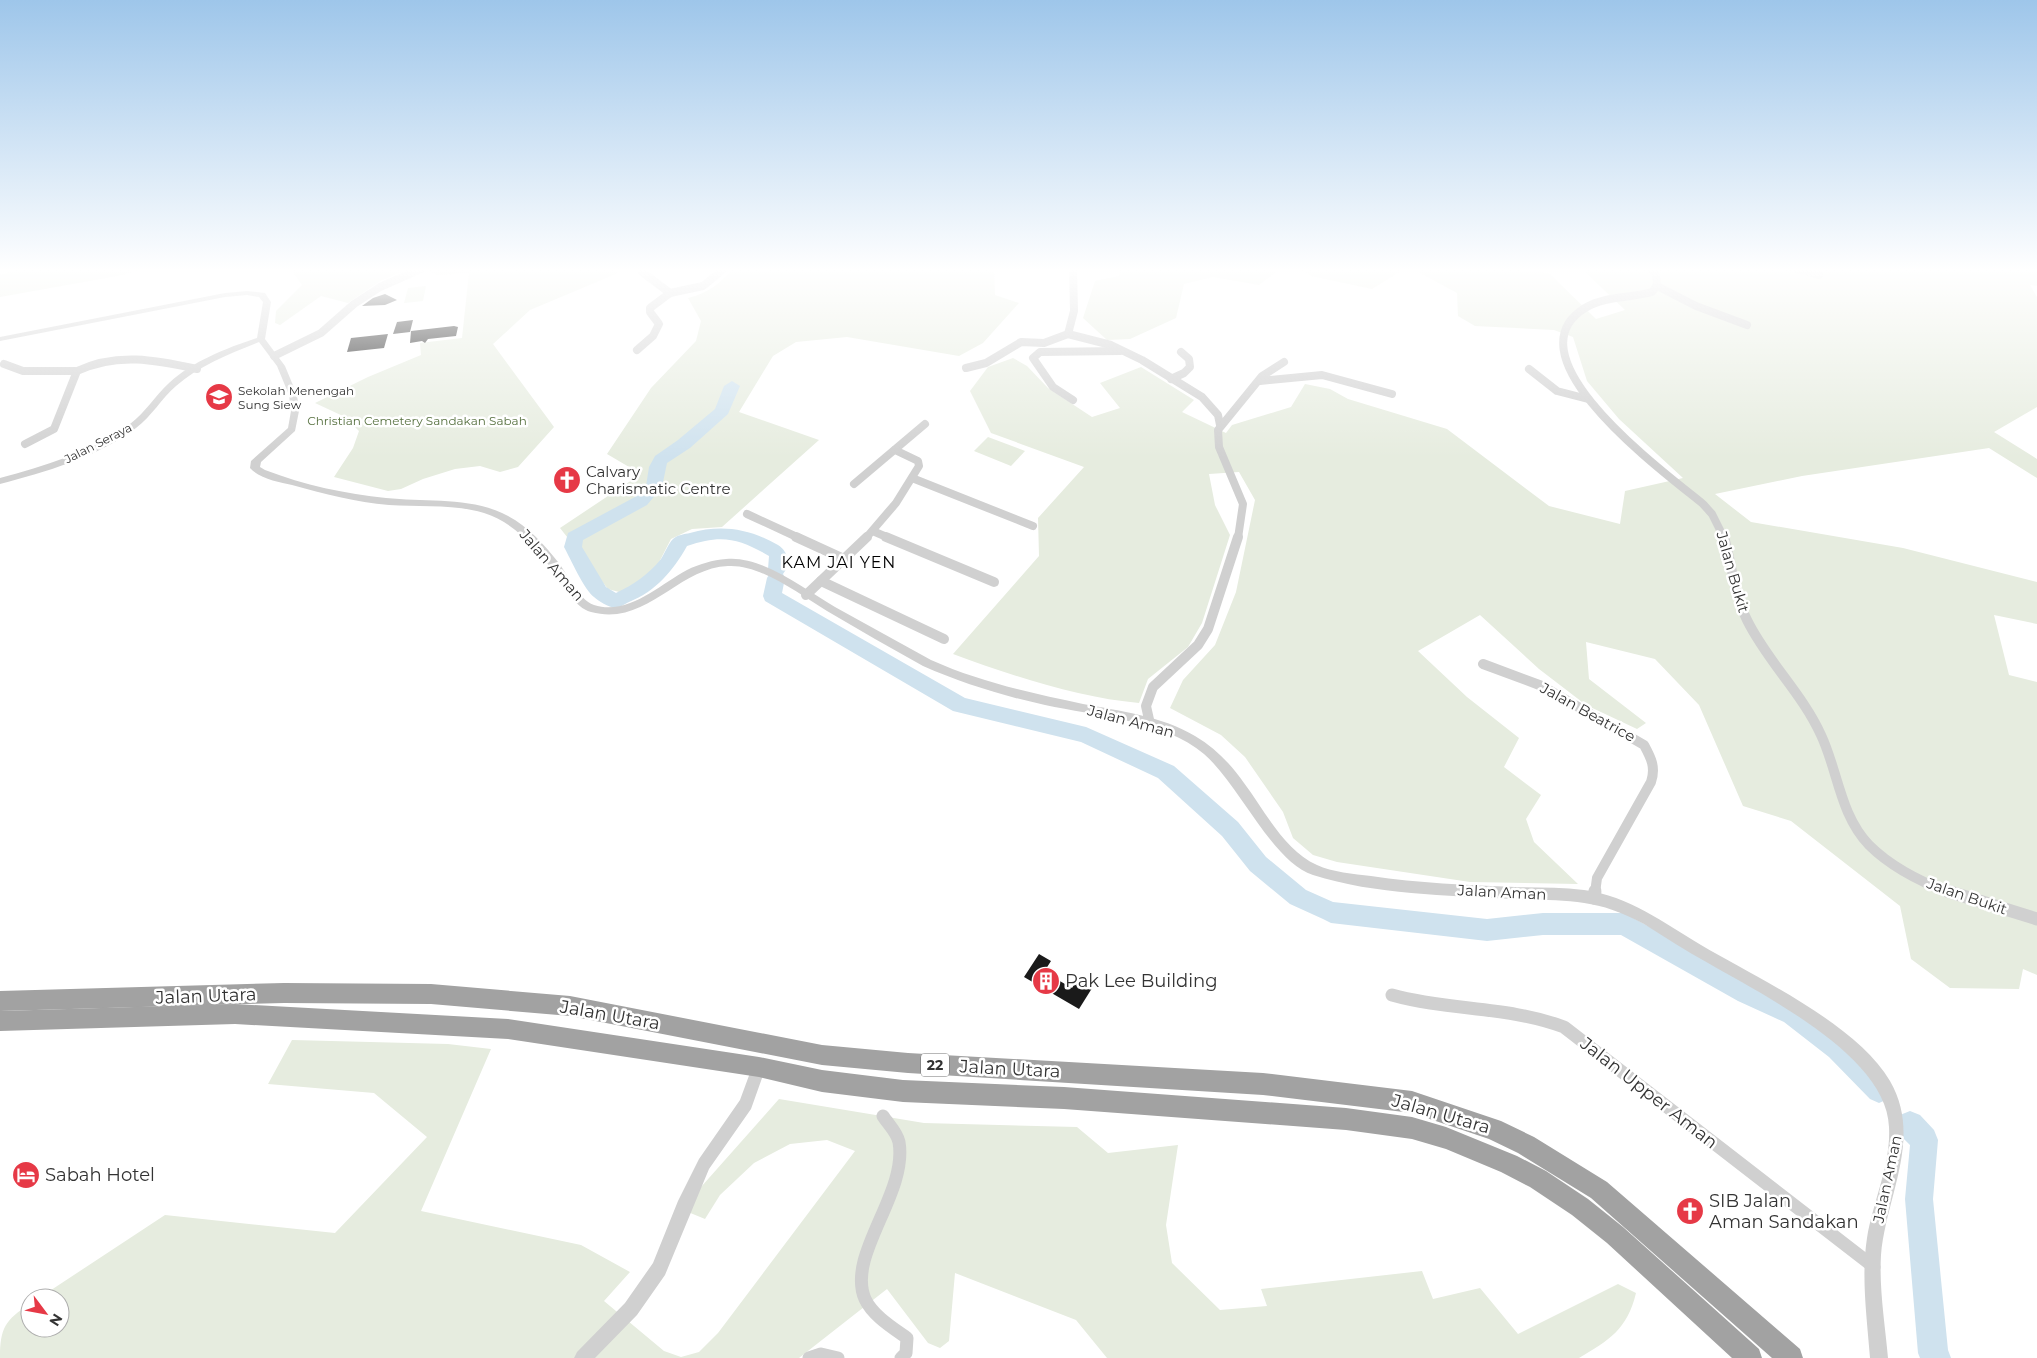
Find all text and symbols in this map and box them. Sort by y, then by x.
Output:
school or university icon: Sekolah Menengah Sung Siew [204,382,234,412]
place label: Sekolah Menengah Sung Siew [238,383,354,412]
park label: Christian Cemetery Sandakan Sabah [307,413,527,428]
street label: Jalan Seraya [61,420,134,467]
place label: Calvary Charismatic Centre [586,462,731,498]
church icon: Calvary Charismatic Centre [552,465,582,495]
street label: Jalan Aman [515,524,588,605]
street label: Jalan Bukit [1712,528,1754,615]
district label: KAM JAI YEN [782,553,896,572]
street label: Jalan Beatrice [1536,678,1639,746]
street label: Jalan Aman [1085,700,1176,742]
street label: Jalan Bukit [1923,873,2010,919]
street label: Jalan Aman [1456,880,1547,904]
building icon: Pak Lee Building [1031,966,1061,996]
place label: Pak Lee Building [1065,970,1218,992]
street label: Jalan Utara [154,983,257,1009]
street label: Jalan Utara [557,995,662,1035]
street label: Jalan Upper Aman [1575,1032,1722,1153]
road number: 22 [921,1054,949,1076]
street label: Jalan Utara [958,1055,1061,1083]
street label: Jalan Utara [1389,1089,1493,1138]
street label: Jalan Aman [1868,1134,1906,1225]
hotel icon: Sabah Hotel [11,1160,41,1190]
place label: Sabah Hotel [45,1164,155,1186]
place label: SIB Jalan Aman Sandakan [1709,1190,1859,1233]
church icon: SIB Jalan Aman Sandakan [1675,1196,1705,1226]
north arrow [20,1288,70,1338]
text: N [45,1310,67,1329]

